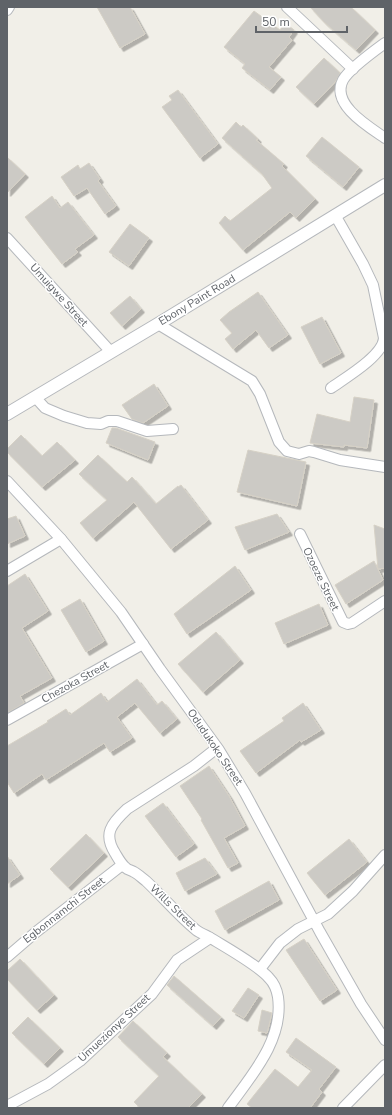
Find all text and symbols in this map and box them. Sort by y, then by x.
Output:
scale bar [256,8,347,34]
text: 50 m [262,14,290,30]
street label: Umuigwe Street [27,260,92,330]
street label: Ebony Paint Road [156,271,238,329]
street label: Ozoeze Street [299,545,343,613]
street label: Chezoka Street [39,657,111,707]
street label: Odudukoko Street [184,706,246,788]
street label: Egbonnamchi Street [20,873,108,947]
street label: Wills Street [146,881,200,933]
street label: Umuezionye Street [75,990,153,1065]

